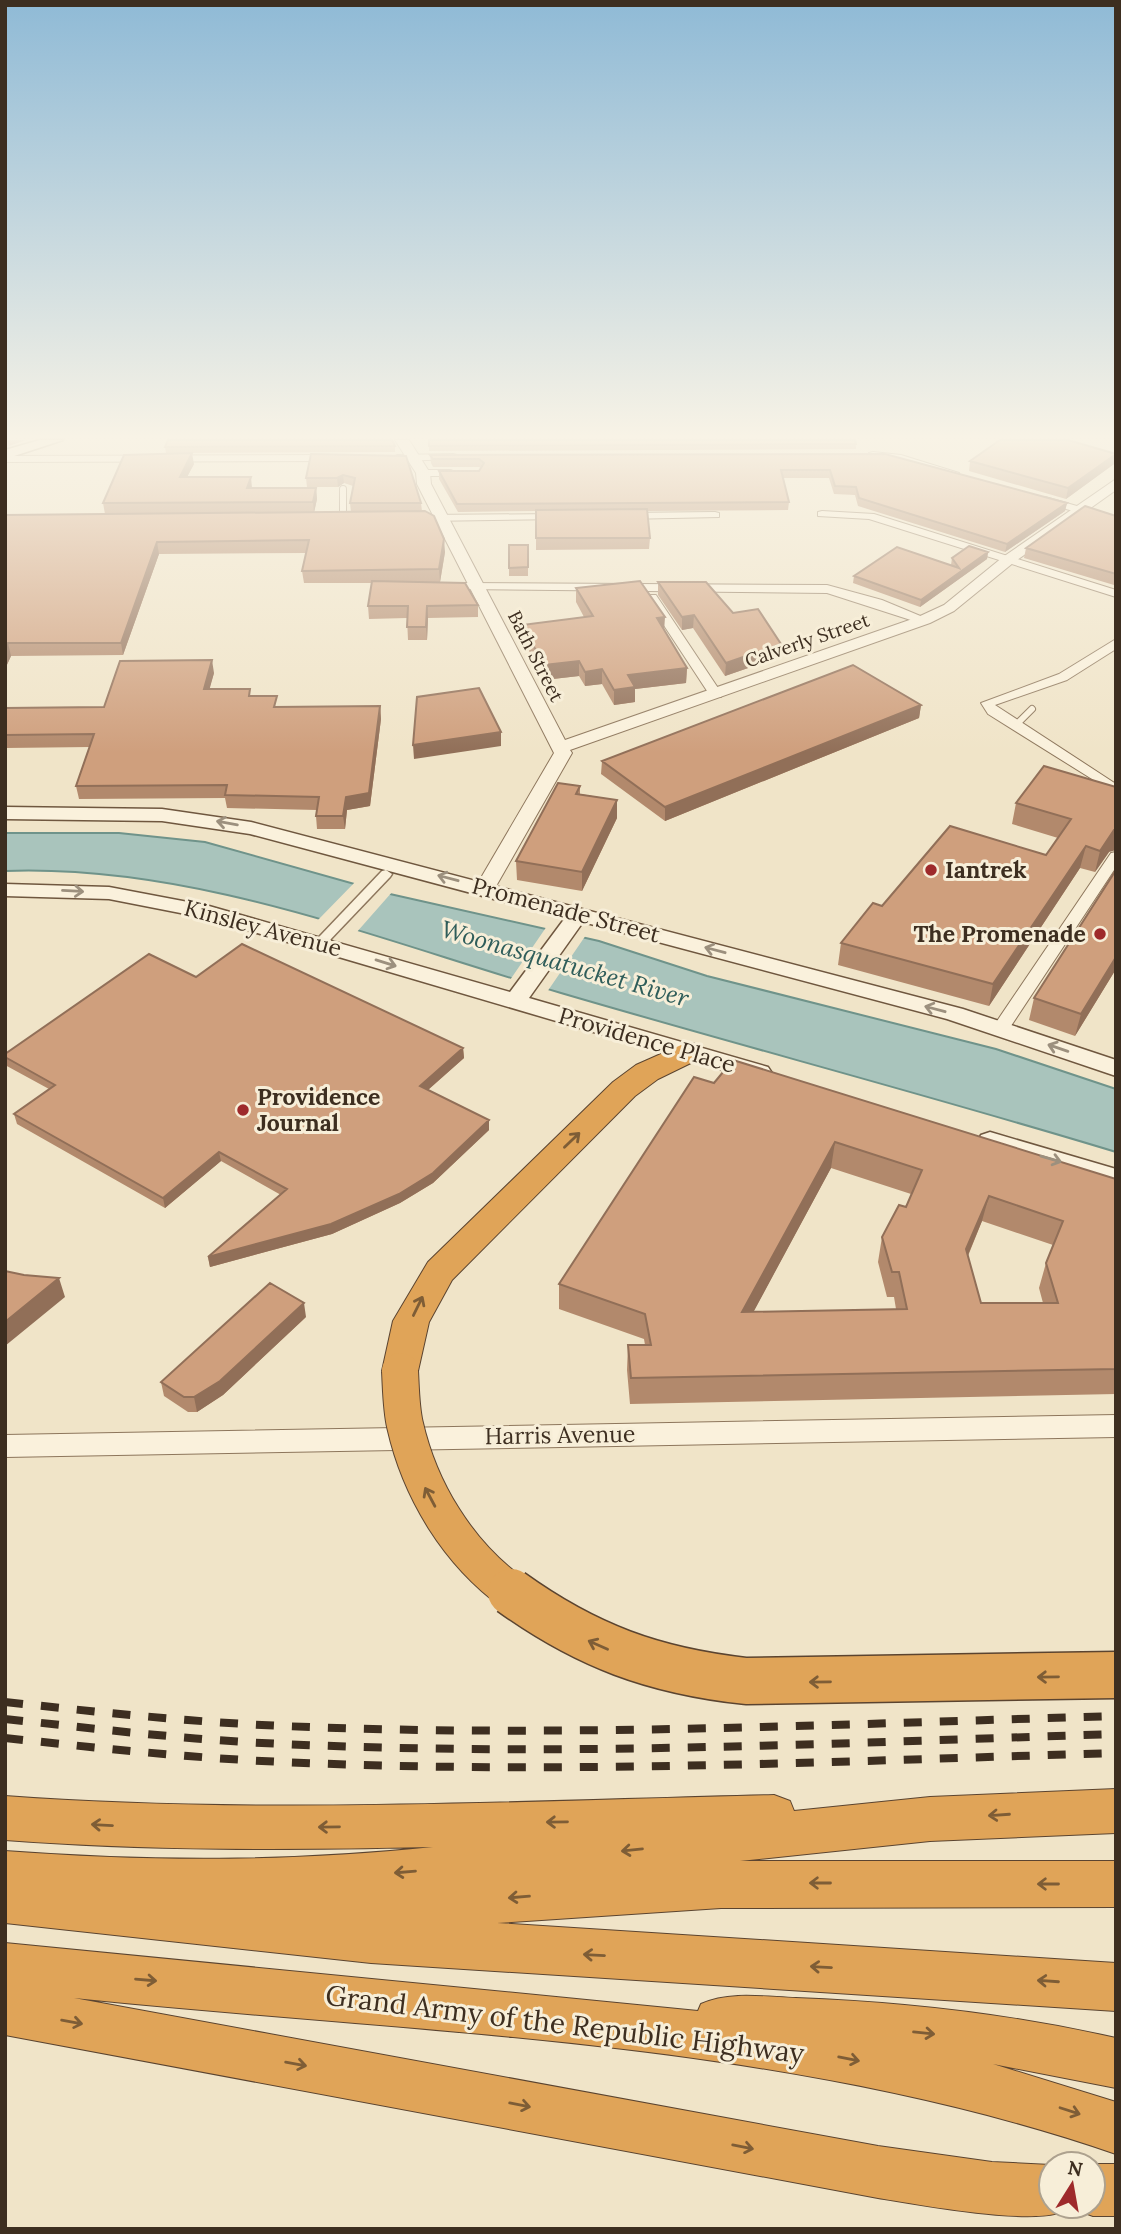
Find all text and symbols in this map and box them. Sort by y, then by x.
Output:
street label: Bath Street [503,606,569,706]
street label: Calverly Street [742,607,873,673]
one-way arrow [216,816,239,830]
place label: Iantrek [945,855,1027,884]
marker: Iantrek [923,862,939,878]
street label: Promenade Street [469,870,663,949]
one-way arrow [437,871,459,884]
one-way arrow [62,885,84,898]
street label: Kinsley Avenue [181,893,345,962]
water label: Woonasquatucket River [438,913,693,1014]
place label: The Promenade [913,919,1086,948]
marker: The Promenade [1092,926,1108,942]
one-way arrow [704,943,727,956]
one-way arrow [375,957,397,970]
street label: Providence Place [555,1000,739,1079]
one-way arrow [924,1002,947,1015]
one-way arrow [1048,1041,1070,1053]
place label: Providence Journal [257,1082,380,1137]
marker: Providence Journal [235,1102,251,1118]
one-way arrow [563,1131,580,1148]
one-way arrow [1040,1153,1062,1166]
one-way arrow [412,1296,426,1317]
street label: Harris Avenue [484,1419,636,1450]
one-way arrow [423,1488,437,1508]
one-way arrow [588,1638,609,1651]
one-way arrow [1036,1670,1059,1684]
one-way arrow [809,1675,832,1688]
one-way arrow [987,1808,1010,1821]
one-way arrow [546,1815,569,1828]
one-way arrow [91,1818,114,1831]
one-way arrow [318,1820,341,1834]
one-way arrow [621,1844,643,1857]
one-way arrow [394,1866,417,1879]
one-way arrow [809,1876,832,1890]
one-way arrow [1036,1877,1059,1890]
one-way arrow [509,1891,531,1904]
one-way arrow [582,1948,605,1961]
one-way arrow [809,1961,832,1974]
one-way arrow [135,1974,157,1987]
one-way arrow [1037,1974,1059,1987]
street label: Grand Army of the Republic Highway [324,1977,807,2071]
one-way arrow [60,2016,83,2030]
one-way arrow [913,2027,935,2040]
one-way arrow [837,2053,860,2067]
one-way arrow [284,2057,307,2071]
one-way arrow [508,2099,531,2112]
one-way arrow [1059,2105,1081,2118]
one-way arrow [731,2141,754,2154]
north arrow [1037,2150,1107,2220]
text: N [1066,2155,1085,2182]

